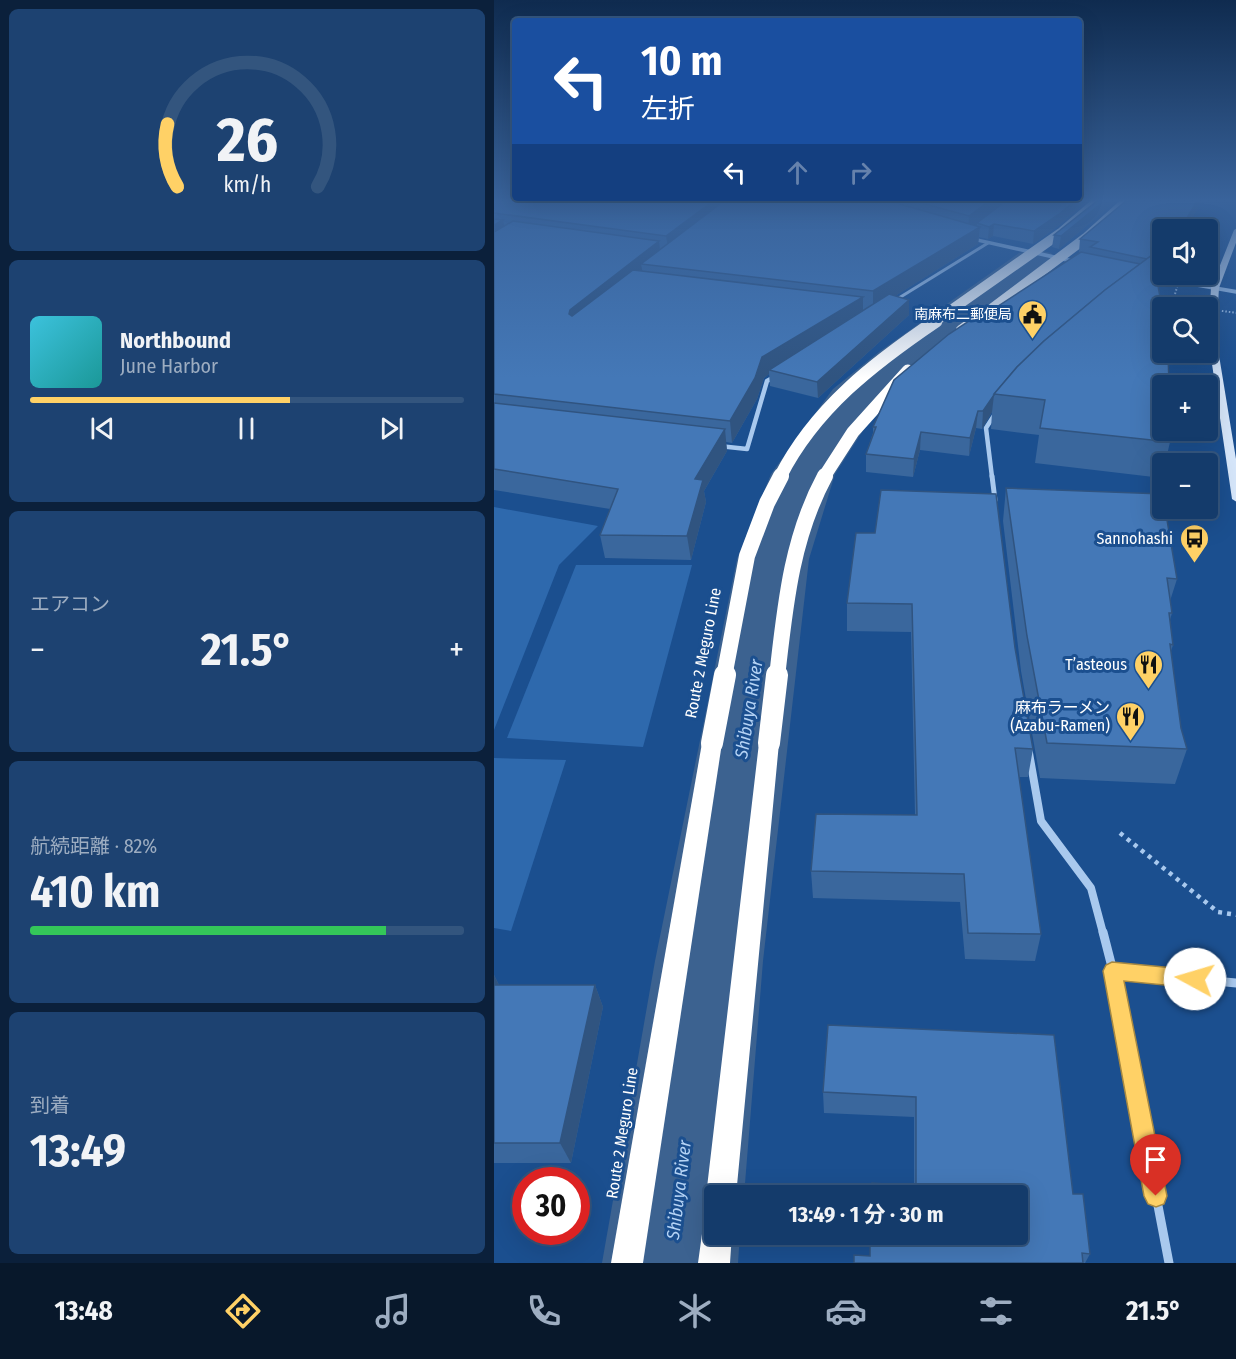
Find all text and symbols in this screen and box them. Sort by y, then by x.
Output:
text: 10 m [641,36,722,86]
icon: left [542,42,620,120]
text: 左折 [641,93,695,125]
text: 26 [215,103,278,178]
icon: left [718,156,751,189]
icon: ahead [781,156,814,189]
icon: right [844,156,877,189]
text: km/h [223,172,271,198]
map controls [1152,219,1218,519]
button: sound [1152,219,1218,285]
button: search [1152,297,1218,363]
public building icon: 南麻布二郵便局 [1017,298,1049,340]
place label: 南麻布二郵便局 [914,306,1012,323]
text: Northbound [120,327,231,354]
text: June Harbor [120,354,218,378]
button: + [1152,375,1218,441]
icon: previous [86,412,119,445]
icon: pause [230,412,263,445]
icon: next [375,412,408,445]
button: − [1152,453,1218,519]
bus stop icon: Sannohashi [1178,522,1210,564]
place label: Sannohashi [1096,529,1173,548]
street label: Route 2 Meguro Line [681,586,725,720]
text: エアコン [30,592,110,616]
text: 21.5° [201,623,293,677]
text: − [30,630,45,670]
text: + [449,630,464,670]
restaurant icon: T’asteous [1132,648,1164,690]
place label: T’asteous [1065,655,1127,674]
water label: Shibuya River [730,657,768,761]
place label: 麻布ラーメン (Azabu-Ramen) [1010,698,1110,735]
restaurant icon: 麻布ラーメン (Azabu-Ramen) [1115,700,1147,742]
text: 航続距離 · 82% [30,834,157,858]
text: 410 km [30,865,160,919]
position arrow [1163,947,1227,1011]
street label: Route 2 Meguro Line [602,1066,642,1200]
text: 到着 [30,1093,70,1117]
text: 13:49 [30,1124,126,1178]
pin [1130,1134,1181,1196]
water label: Shibuya River [662,1138,696,1242]
icon: arrive [1139,1143,1172,1176]
speed limit sign: 30 [512,1167,590,1245]
text: 13:49 · 1 分 · 30 m [789,1201,943,1228]
icon: directions [222,1290,264,1332]
icon: music [372,1290,414,1332]
icon: phone [523,1290,565,1332]
icon: climate [674,1290,716,1332]
icon: car [825,1290,867,1332]
icon: filters [975,1290,1017,1332]
text: 13:48 [54,1295,113,1327]
text: 21.5° [1126,1295,1182,1327]

